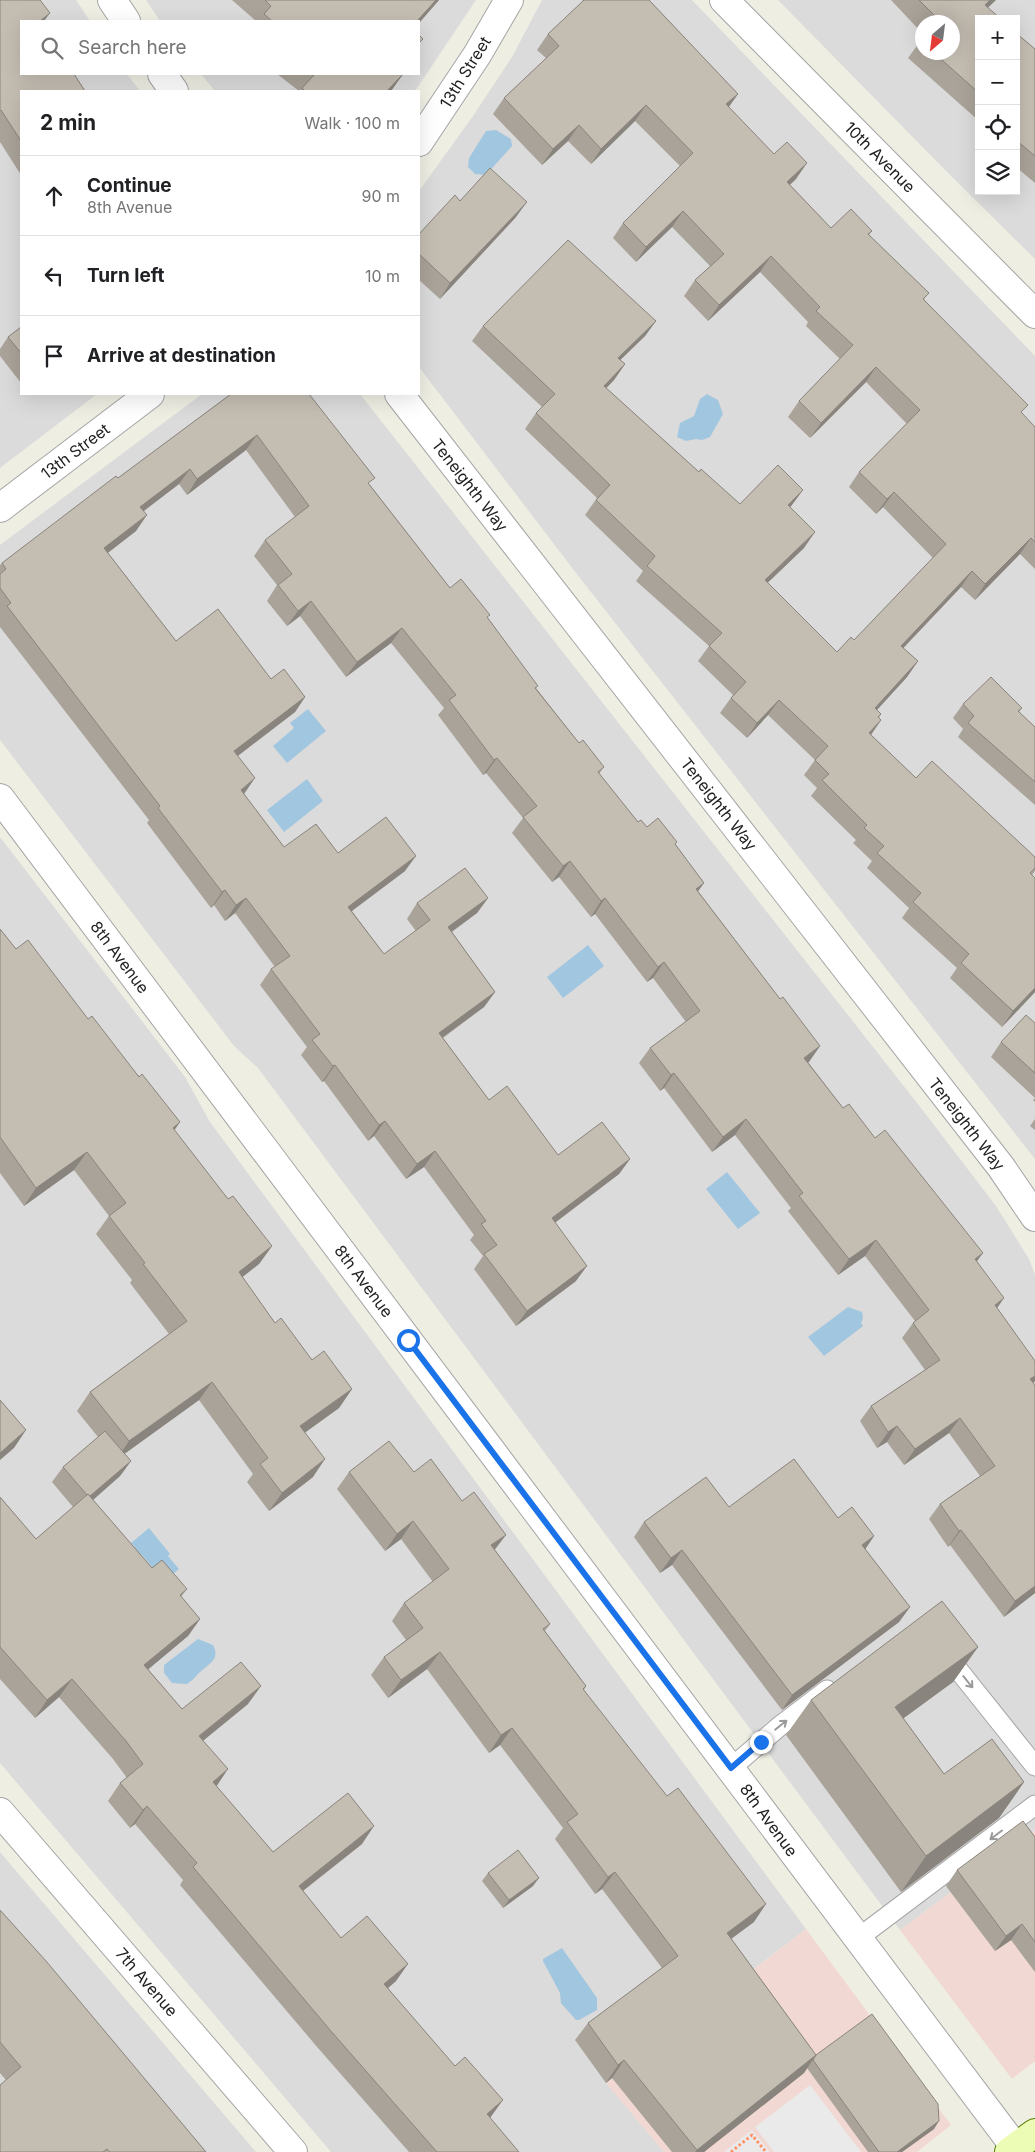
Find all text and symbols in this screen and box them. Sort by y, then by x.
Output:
north arrow [915,15,960,60]
map controls [975,15,1020,195]
button: + [975,15,1020,60]
search box [20,20,420,75]
street label: 13th Street [435,32,495,112]
icon: search [38,34,66,62]
text: Search here [78,36,187,59]
button: − [975,60,1020,105]
button: locate [975,105,1020,150]
text: 2 min [40,110,96,135]
text: Walk · 100 m [305,113,400,133]
street label: 10th Avenue [840,117,920,197]
button: layers [975,150,1020,195]
text: Continue [87,174,172,197]
icon: ahead [40,182,68,210]
text: 90 m [361,186,400,206]
text: 8th Avenue [87,197,172,217]
icon: left [40,262,68,290]
text: Turn left [87,264,165,287]
text: 10 m [365,266,400,286]
icon: arrive [40,342,68,370]
text: Arrive at destination [87,344,276,367]
street label: 13th Street [37,419,113,483]
street label: Teneighth Way [428,435,512,535]
street label: Teneighth Way [677,754,761,854]
street label: 8th Avenue [86,917,154,997]
street label: Teneighth Way [925,1074,1009,1174]
street label: 8th Avenue [330,1241,398,1321]
route start [397,1329,420,1352]
one-way arrow [962,1675,973,1688]
one-way arrow [775,1719,788,1730]
route end [750,1731,773,1754]
street label: 8th Avenue [736,1780,802,1860]
one-way arrow [990,1829,1003,1840]
street label: 7th Avenue [112,1944,182,2020]

